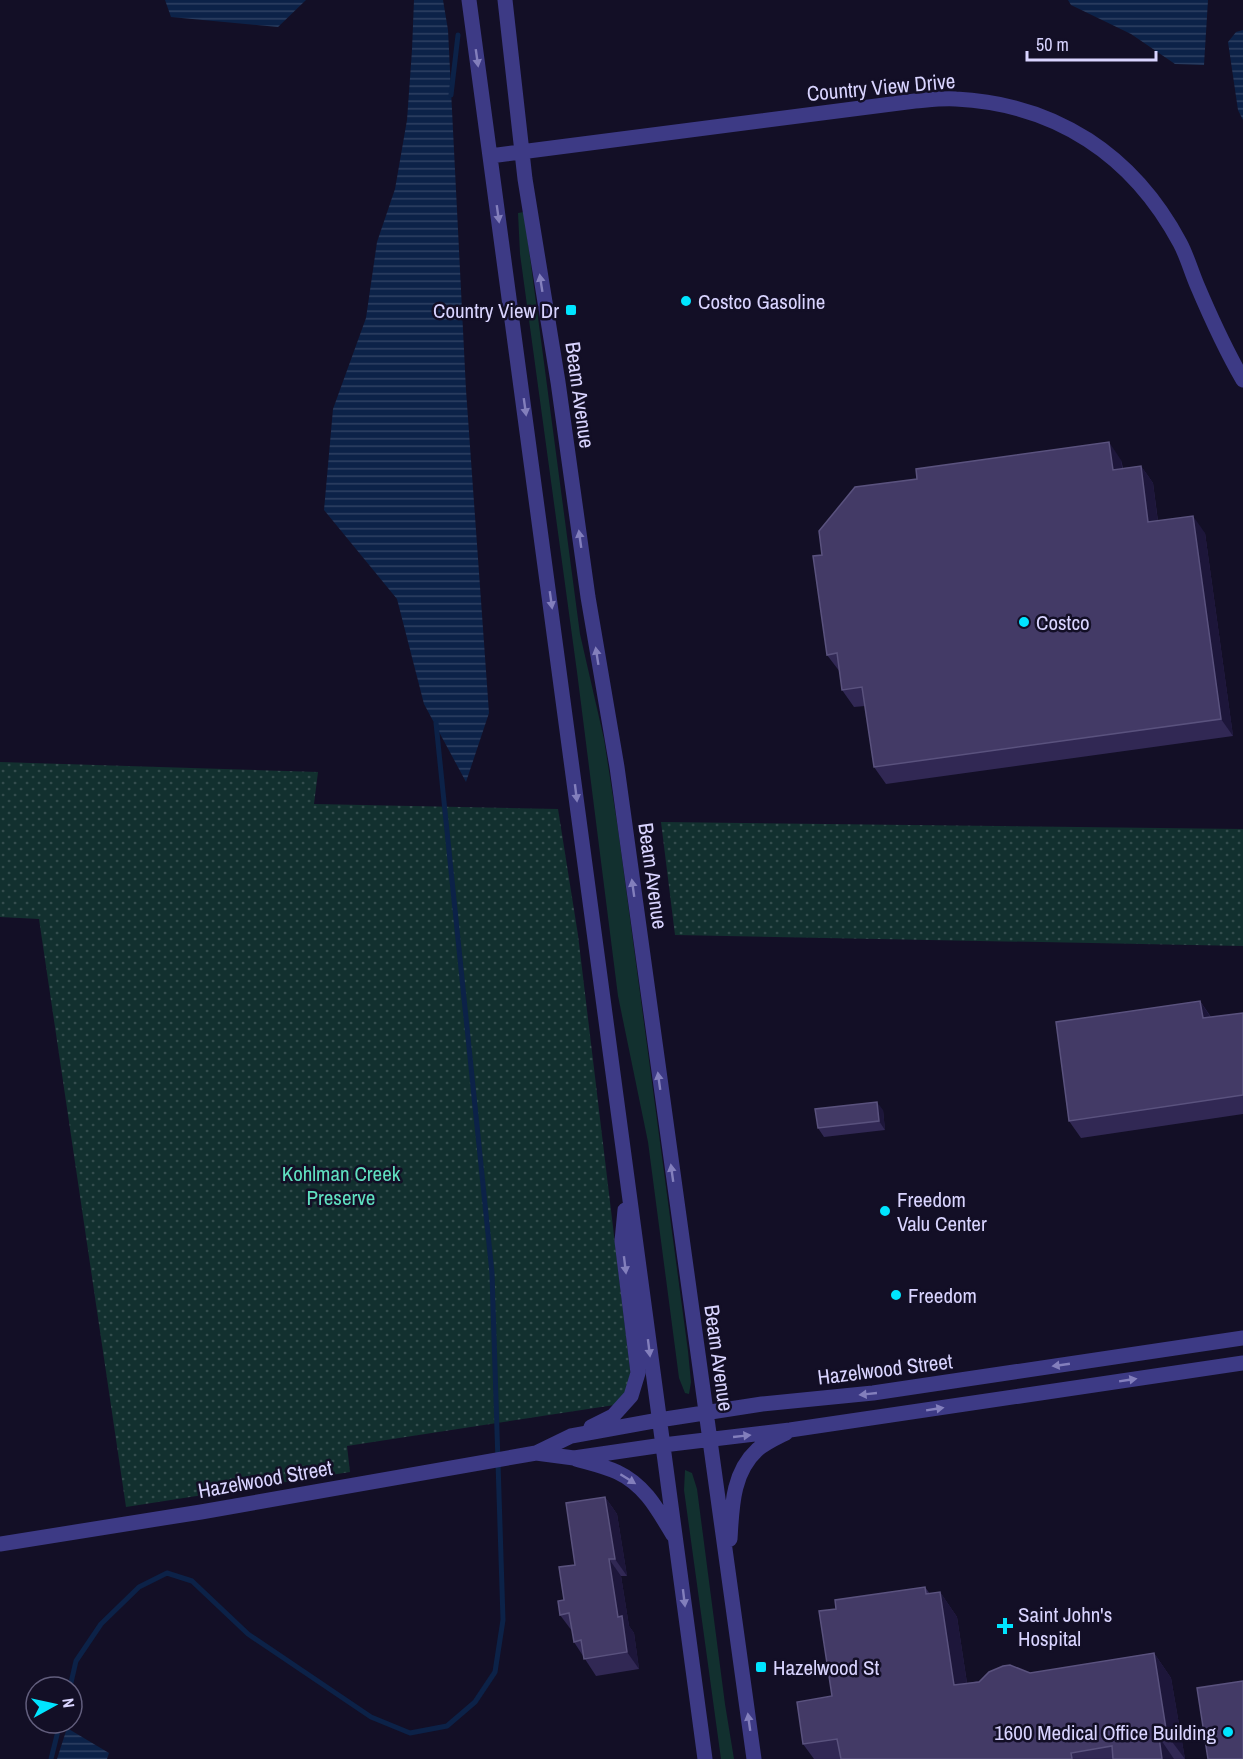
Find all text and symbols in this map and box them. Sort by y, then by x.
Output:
scale bar [1027,24,1156,62]
text: 50 m [1036,32,1069,57]
one-way arrow [472,49,482,68]
street label: Country View Drive [806,66,956,108]
one-way arrow [494,204,503,223]
one-way arrow [537,273,546,292]
place label: Costco Gasoline [698,287,825,316]
marker: Costco Gasoline [679,294,693,308]
place label: Country View Dr [433,296,559,325]
marker: Country View Dr [564,303,578,317]
street label: Beam Avenue [558,340,602,450]
one-way arrow [520,397,529,416]
one-way arrow [575,529,584,548]
one-way arrow [546,591,555,610]
place label: Costco [1036,608,1090,637]
marker: Costco [1017,615,1031,629]
one-way arrow [593,646,602,665]
one-way arrow [572,784,581,803]
street label: Beam Avenue [631,821,675,931]
one-way arrow [629,878,638,897]
one-way arrow [655,1072,664,1091]
park label: Kohlman Creek Preserve [282,1159,401,1212]
one-way arrow [668,1163,677,1182]
place label: Freedom Valu Center [897,1185,987,1238]
marker: Freedom Valu Center [878,1204,892,1218]
one-way arrow [620,1256,629,1275]
place label: Freedom [908,1281,977,1310]
marker: Freedom [889,1288,903,1302]
street label: Beam Avenue [697,1303,741,1413]
one-way arrow [644,1339,654,1358]
street label: Hazelwood Street [816,1346,954,1392]
one-way arrow [1051,1361,1070,1370]
one-way arrow [1118,1375,1137,1384]
one-way arrow [858,1389,877,1399]
one-way arrow [925,1404,944,1413]
one-way arrow [732,1431,751,1441]
street label: Hazelwood Street [196,1453,335,1505]
one-way arrow [620,1473,636,1484]
one-way arrow [679,1589,688,1608]
place label: Saint John's Hospital [1018,1600,1112,1653]
marker: Saint John's Hospital [996,1617,1014,1635]
place label: Hazelwood St [773,1653,879,1682]
marker: Hazelwood St [754,1660,768,1674]
north arrow [24,1675,84,1735]
text: N [57,1697,80,1709]
one-way arrow [744,1712,753,1731]
place label: 1600 Medical Office Building [994,1718,1216,1747]
marker: 1600 Medical Office Building [1221,1725,1235,1739]

